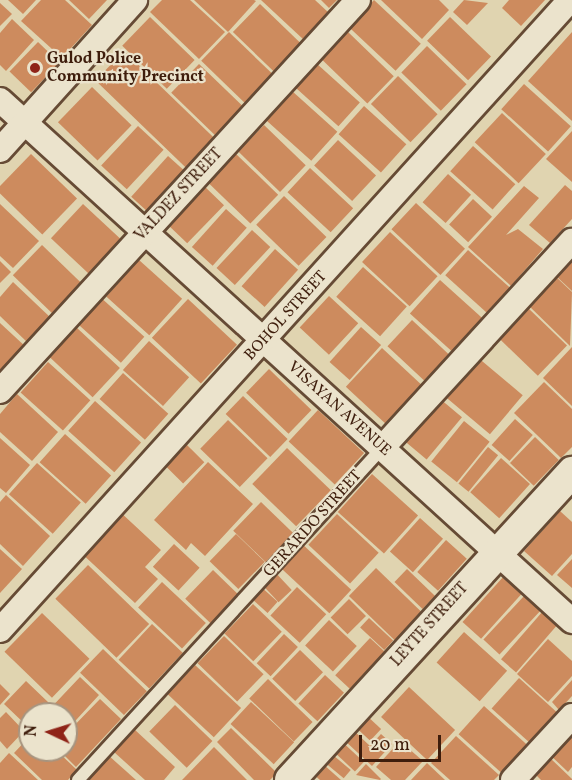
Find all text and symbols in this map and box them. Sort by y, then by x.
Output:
place label: Gulod Police Community Precinct [47,49,204,87]
marker: Gulod Police Community Precinct [28,61,42,75]
street label: VALDEZ STREET [131,145,227,245]
street label: BOHOL STREET [241,267,331,365]
street label: VISAYAN AVENUE [283,358,395,460]
street label: GERARDO STREET [260,467,366,581]
street label: LEYTE STREET [387,579,473,671]
north arrow [18,702,78,762]
scale bar [362,723,444,761]
text: N [21,724,43,737]
text: 20 m [370,733,410,758]

